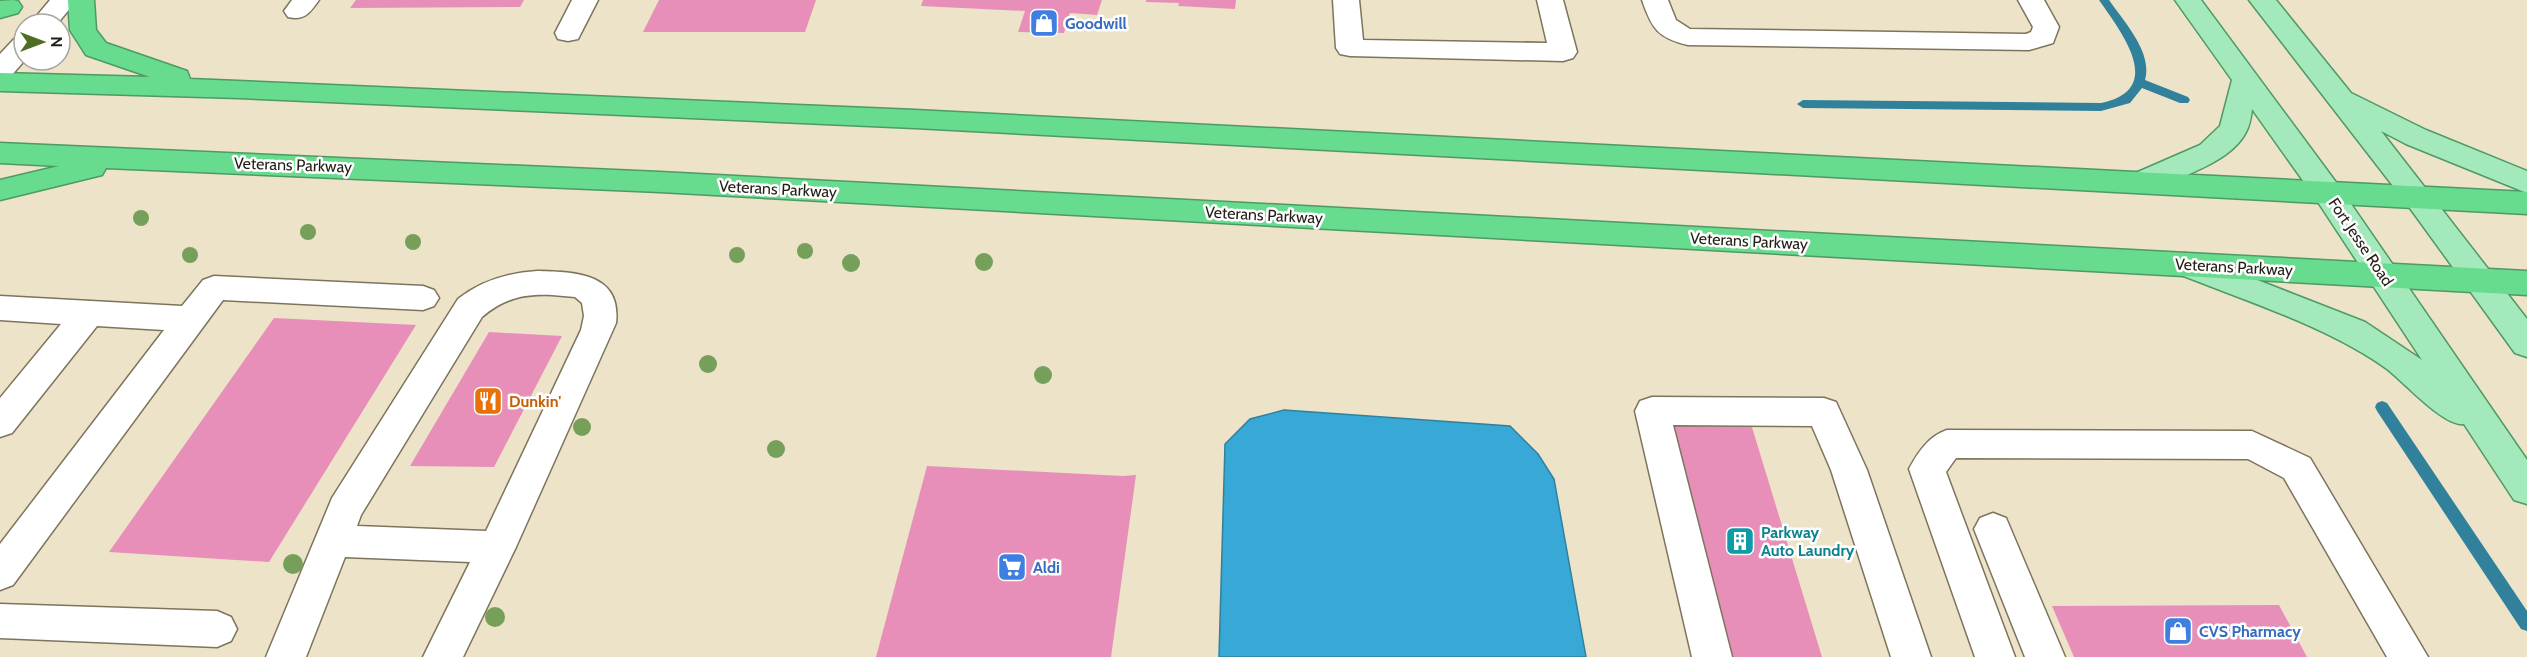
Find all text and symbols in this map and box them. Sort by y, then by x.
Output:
shop icon: Goodwill [1028,7,1060,39]
north arrow [12,12,72,72]
place label: Goodwill [1065,14,1127,33]
text: N [47,36,66,48]
street label: Veterans Parkway [234,153,352,177]
street label: Veterans Parkway [719,176,837,202]
street label: Fort Jesse Road [2325,194,2397,290]
street label: Veterans Parkway [1205,202,1323,228]
street label: Veterans Parkway [1690,228,1808,254]
street label: Veterans Parkway [2175,254,2293,280]
restaurant icon: Dunkin' [472,385,504,417]
place label: Dunkin' [509,392,561,411]
place label: Parkway Auto Laundry [1761,523,1855,560]
building icon: Parkway Auto Laundry [1724,525,1756,557]
supermarket icon: Aldi [996,551,1028,583]
place label: Aldi [1033,558,1060,577]
shop icon: CVS Pharmacy [2162,615,2194,647]
place label: CVS Pharmacy [2199,622,2301,641]

